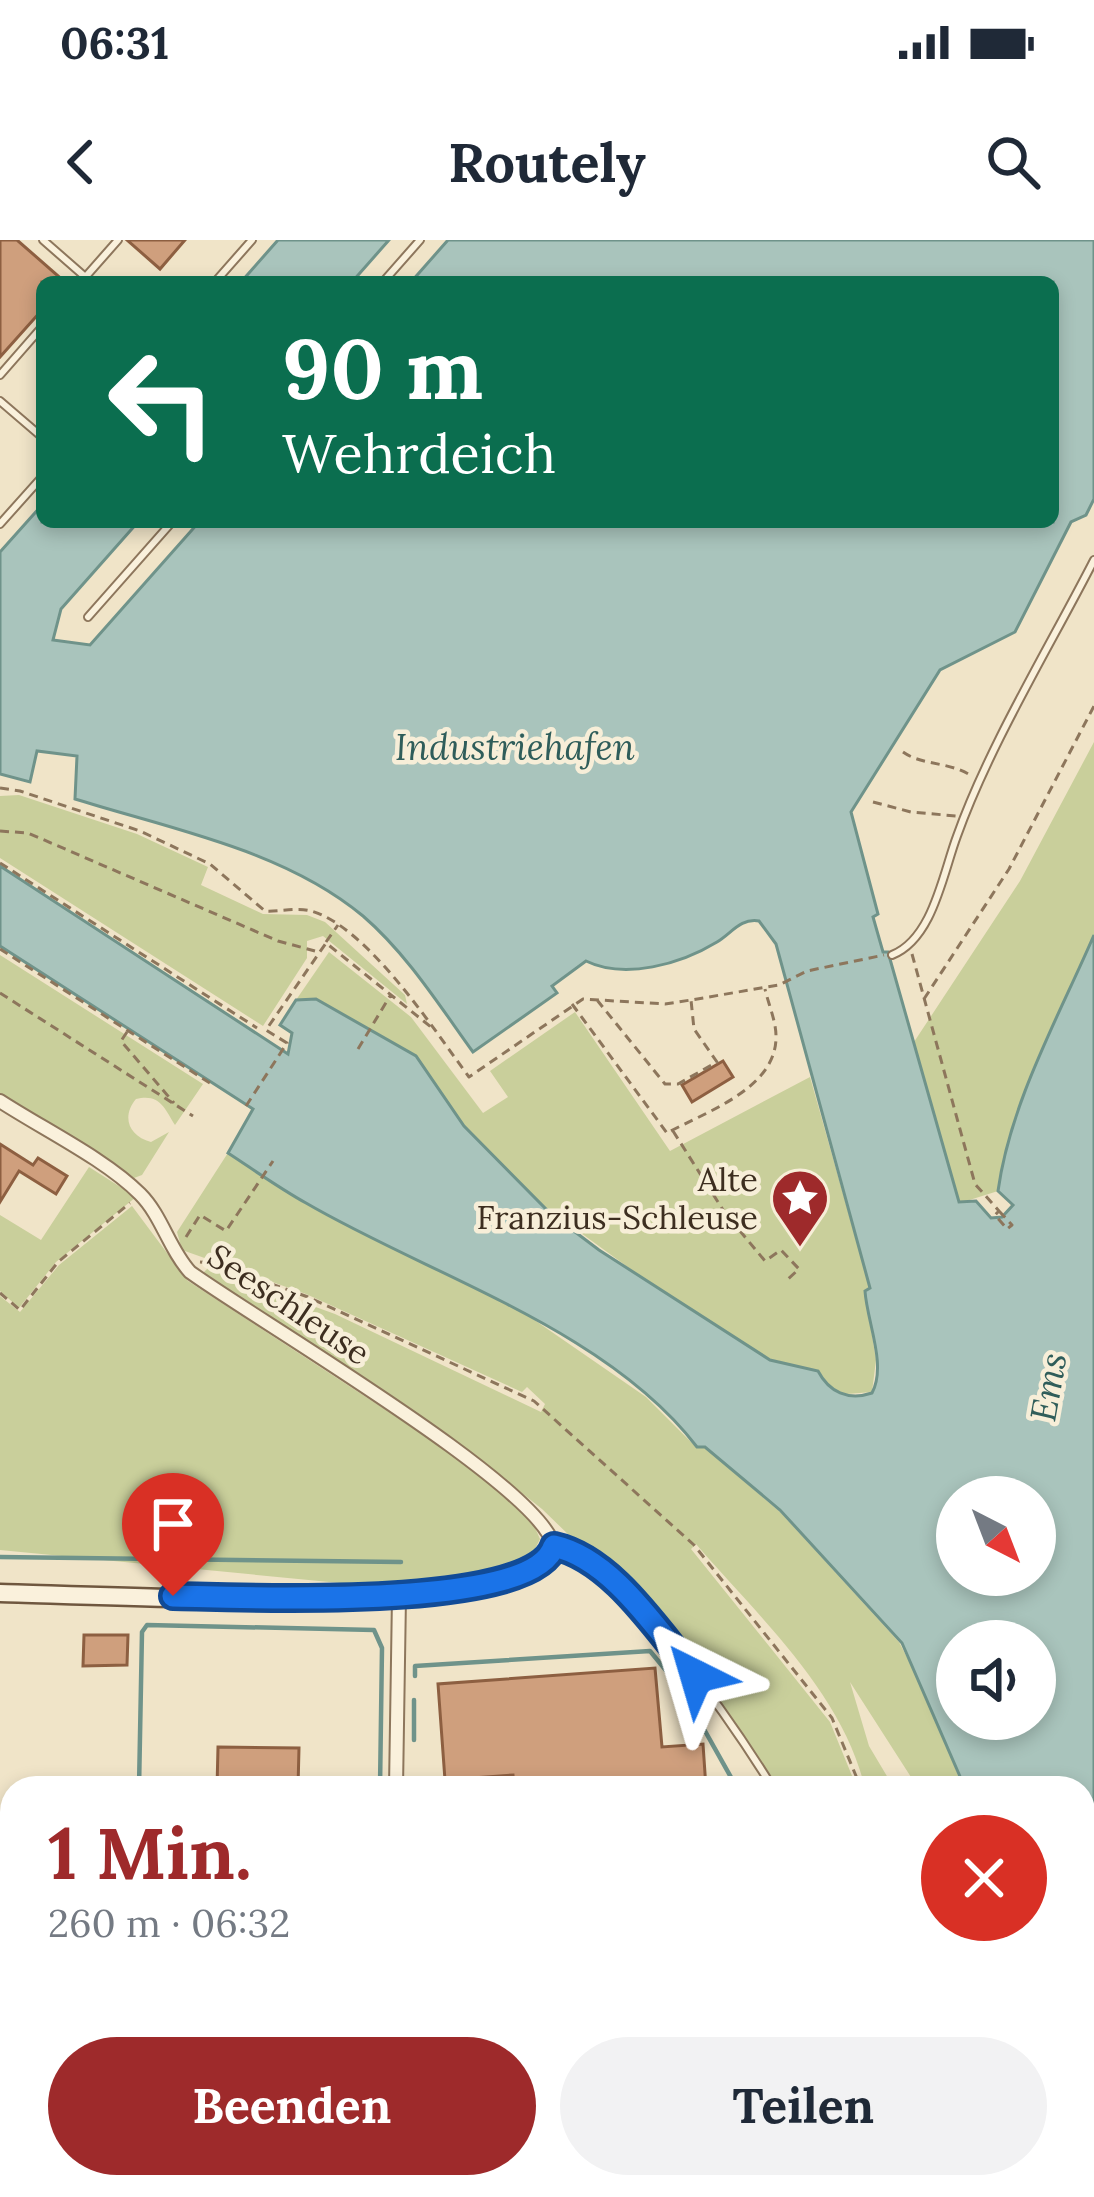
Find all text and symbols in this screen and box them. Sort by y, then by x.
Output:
text: 06:31 [60,14,169,71]
text: Routely [448,128,646,197]
icon: back [48,129,114,195]
icon: search [980,129,1046,195]
text: 90 m [282,314,483,422]
icon: left [84,324,240,480]
text: Wehrdeich [282,419,556,488]
water label: Industriehafen [395,724,635,770]
place label: Alte Franzius-Schleuse [477,1158,758,1238]
place icon: Alte Franzius-Schleuse [769,1167,831,1249]
street label: Seeschleuse [200,1234,378,1374]
water label: Ems [1019,1349,1077,1425]
pin [122,1473,224,1596]
north arrow [936,1476,1056,1596]
map controls [936,1476,1056,1740]
icon: arrive [140,1491,206,1557]
position arrow [633,1613,759,1739]
button: sound [936,1620,1056,1740]
text: 1 Min. [48,1807,252,1899]
button: close [921,1815,1047,1941]
text: 260 m · 06:32 [48,1898,290,1948]
button: Beenden [48,2037,536,2175]
button: Teilen [560,2037,1047,2175]

